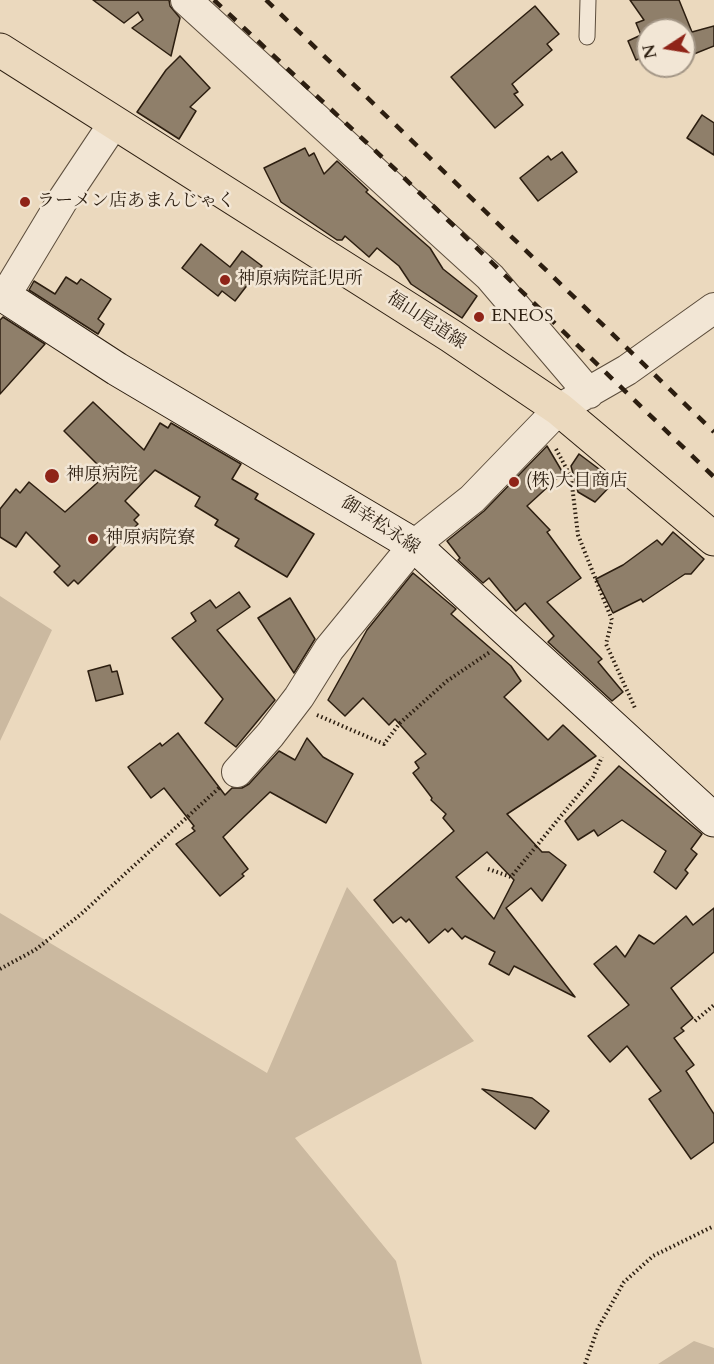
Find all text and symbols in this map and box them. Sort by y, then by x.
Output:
north arrow [636,18,696,78]
text: N [638,42,663,60]
place label: ラーメン店あまんじゃく [37,191,235,213]
marker: ラーメン店あまんじゃく [18,195,32,209]
place label: 神原病院託児所 [237,269,363,291]
marker: 神原病院託児所 [218,273,232,287]
street label: 福山尾道線 [382,287,470,355]
place label: ENEOS [491,306,553,328]
marker: ENEOS [472,310,486,324]
place label: 神原病院 [66,465,138,487]
marker: 神原病院 [43,467,61,485]
place label: (株)大目商店 [526,471,627,493]
marker: (株)大目商店 [507,475,521,489]
street label: 御幸松永線 [336,492,424,560]
place label: 神原病院寮 [105,528,195,550]
marker: 神原病院寮 [86,532,100,546]

